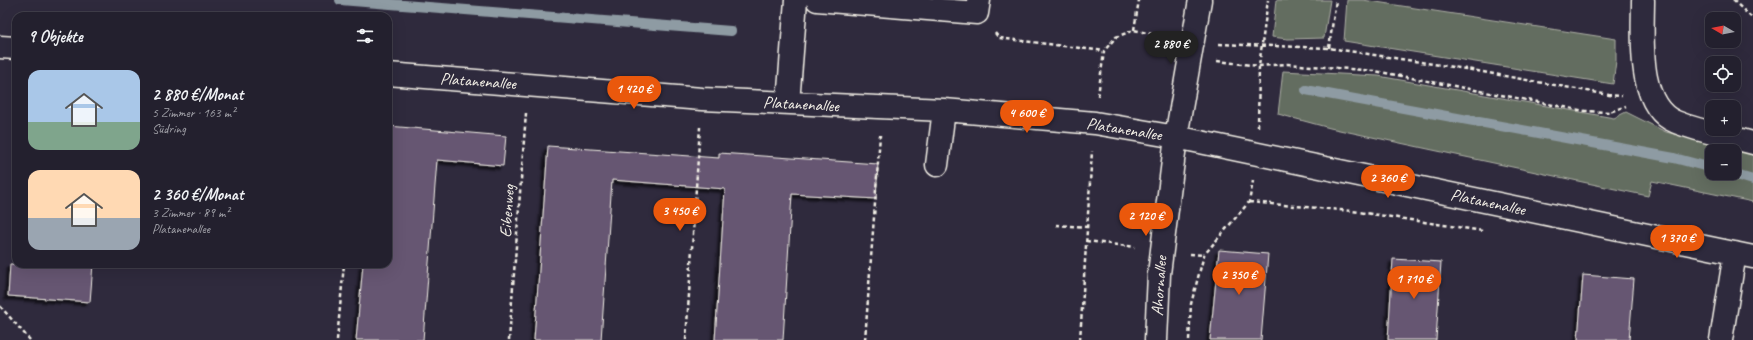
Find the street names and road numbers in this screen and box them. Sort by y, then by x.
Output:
street label: Platanenallee [439,68,518,94]
street label: Platanenallee [763,92,841,117]
street label: Platanenallee [1085,113,1165,146]
street label: Eibenweg [495,183,519,238]
street label: Platanenallee [1449,184,1529,220]
street label: Ahornallee [1146,254,1172,317]

